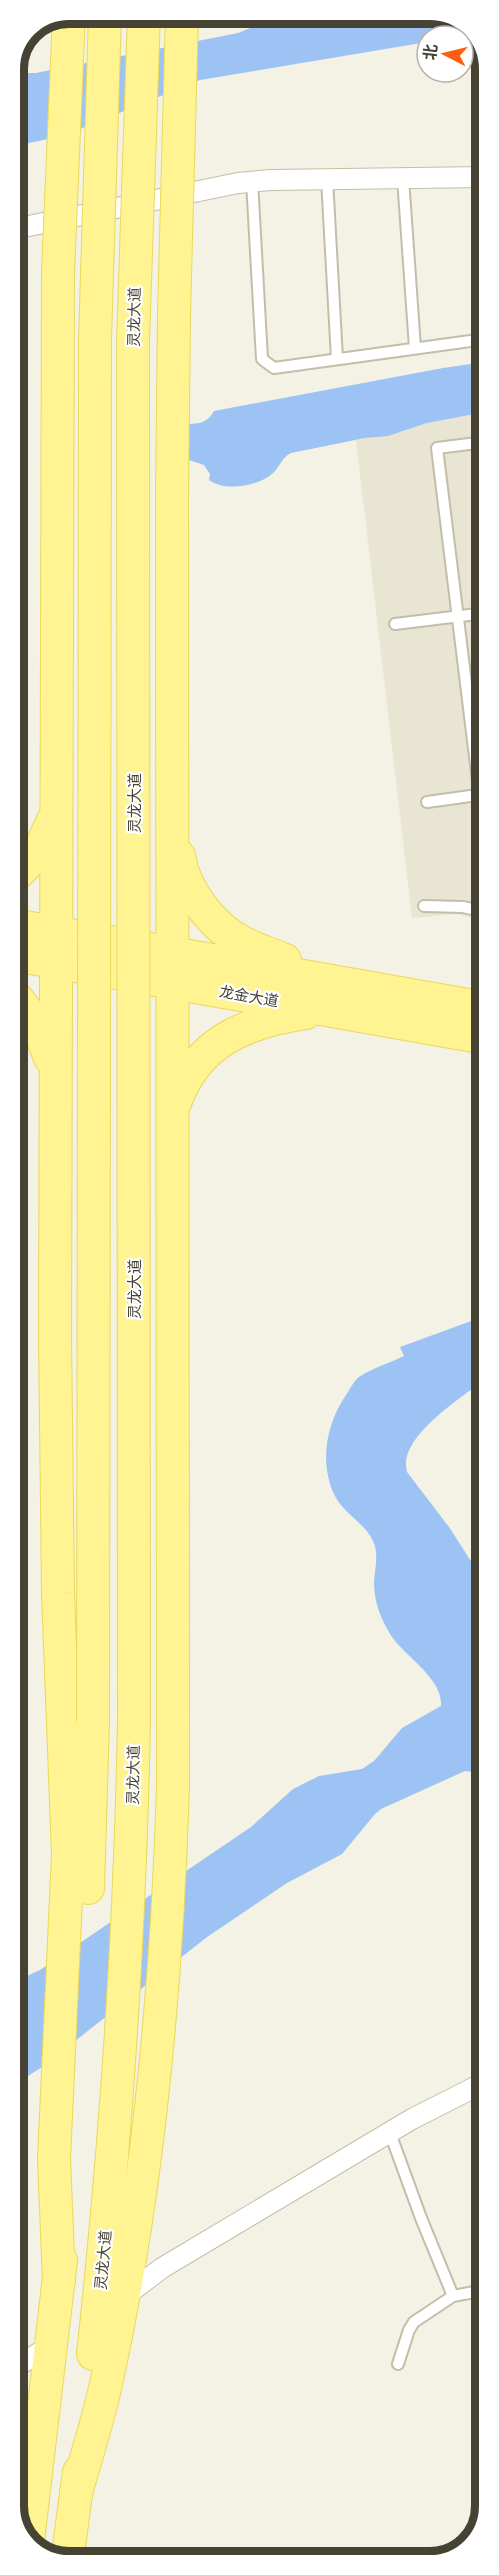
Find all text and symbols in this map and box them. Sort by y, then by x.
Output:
north arrow [415,24,475,84]
text: 北 [419,43,441,61]
street label: 灵龙大道 [124,287,144,347]
street label: 灵龙大道 [125,773,144,833]
street label: 龙金大道 [218,981,280,1011]
street label: 灵龙大道 [125,1259,144,1319]
street label: 灵龙大道 [123,1745,143,1805]
street label: 灵龙大道 [91,2229,115,2291]

